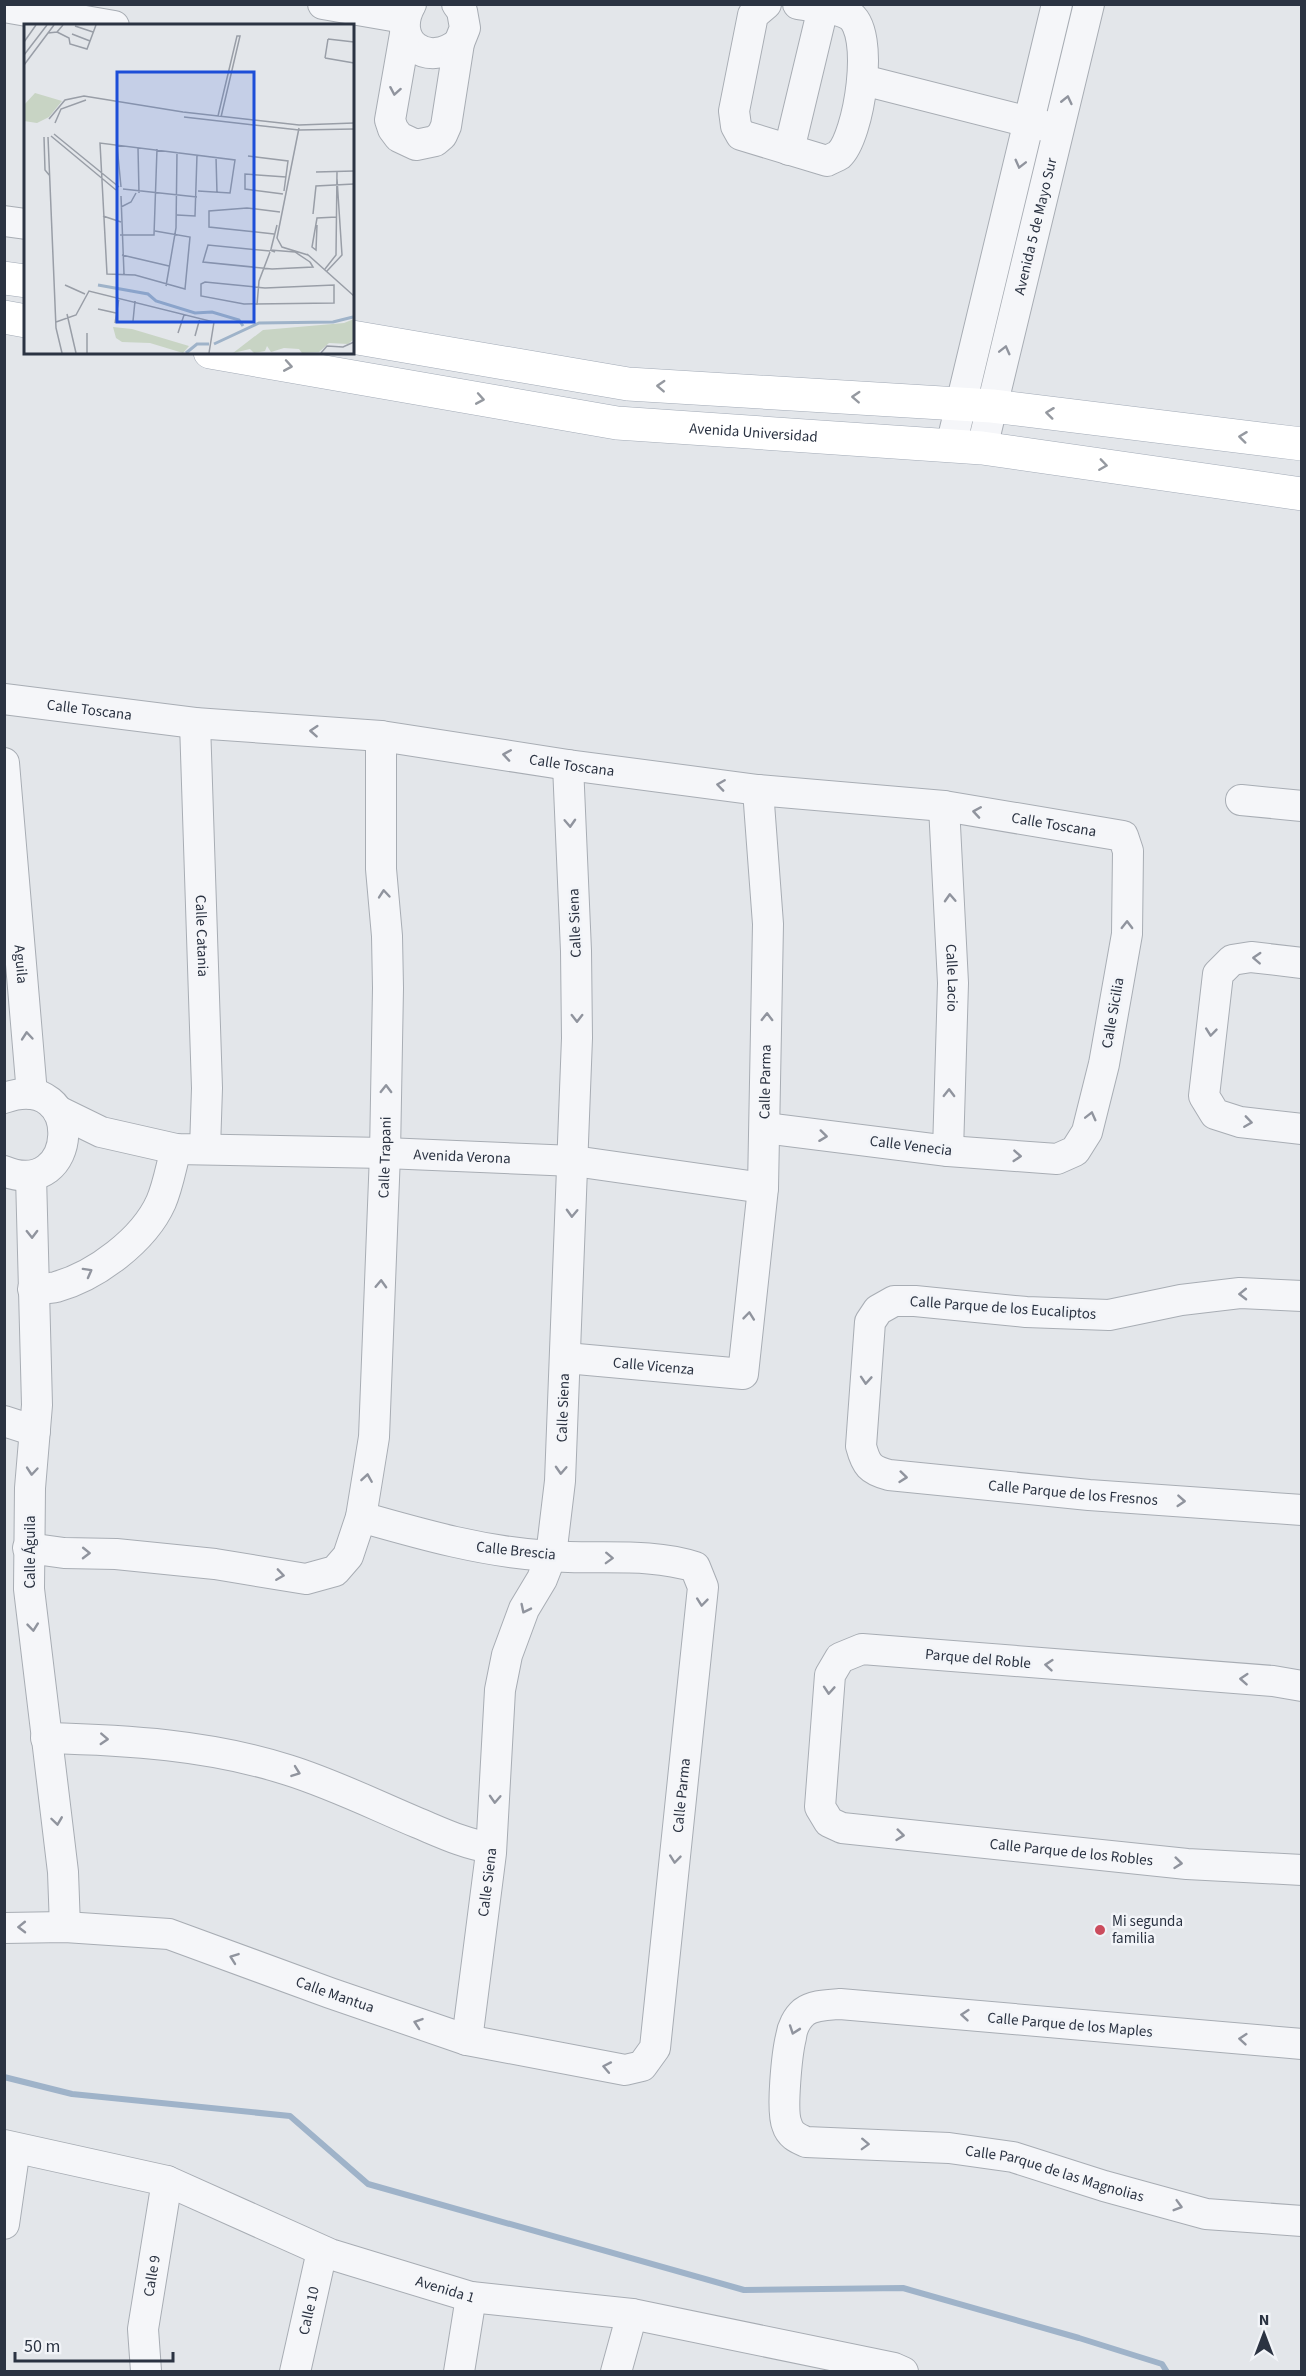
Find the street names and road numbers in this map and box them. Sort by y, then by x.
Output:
street label: Avenida 5 de Mayo Sur [1009,155,1062,297]
street label: Avenida Universidad [689,417,818,447]
street label: Calle Toscana [45,694,133,725]
street label: Calle Toscana [528,749,616,782]
street label: Calle Toscana [1010,807,1098,842]
street label: Calle Siena [563,888,587,958]
street label: Calle Catania [190,895,214,977]
street label: Calle Lacio [941,943,964,1012]
street label: Aguila [9,944,33,985]
street label: Calle Sicilia [1096,976,1130,1050]
street label: Calle Parma [754,1044,776,1119]
street label: Calle Trapani [373,1116,396,1199]
street label: Calle Venecia [869,1131,953,1161]
street label: Avenida Verona [413,1144,511,1169]
street label: Calle Parque de los Eucaliptos [909,1291,1097,1325]
street label: Calle Vicenza [612,1352,695,1380]
street label: Calle Siena [551,1373,575,1443]
street label: Calle Parque de los Fresnos [987,1474,1159,1510]
street label: Calle Águila [20,1515,41,1589]
street label: Calle Brescia [475,1536,557,1566]
street label: Parque del Roble [924,1644,1032,1674]
street label: Calle Parma [667,1757,696,1834]
street label: Calle Parque de los Robles [989,1833,1154,1871]
street label: Calle Siena [472,1847,502,1918]
street label: Calle Mantua [293,1971,377,2018]
street label: Calle Parque de los Maples [986,2007,1154,2043]
street label: Calle Parque de las Magnolias [964,2140,1147,2207]
street label: Calle 9 [138,2254,165,2298]
street label: Avenida 1 [413,2270,477,2308]
street label: Calle 10 [293,2284,324,2337]

